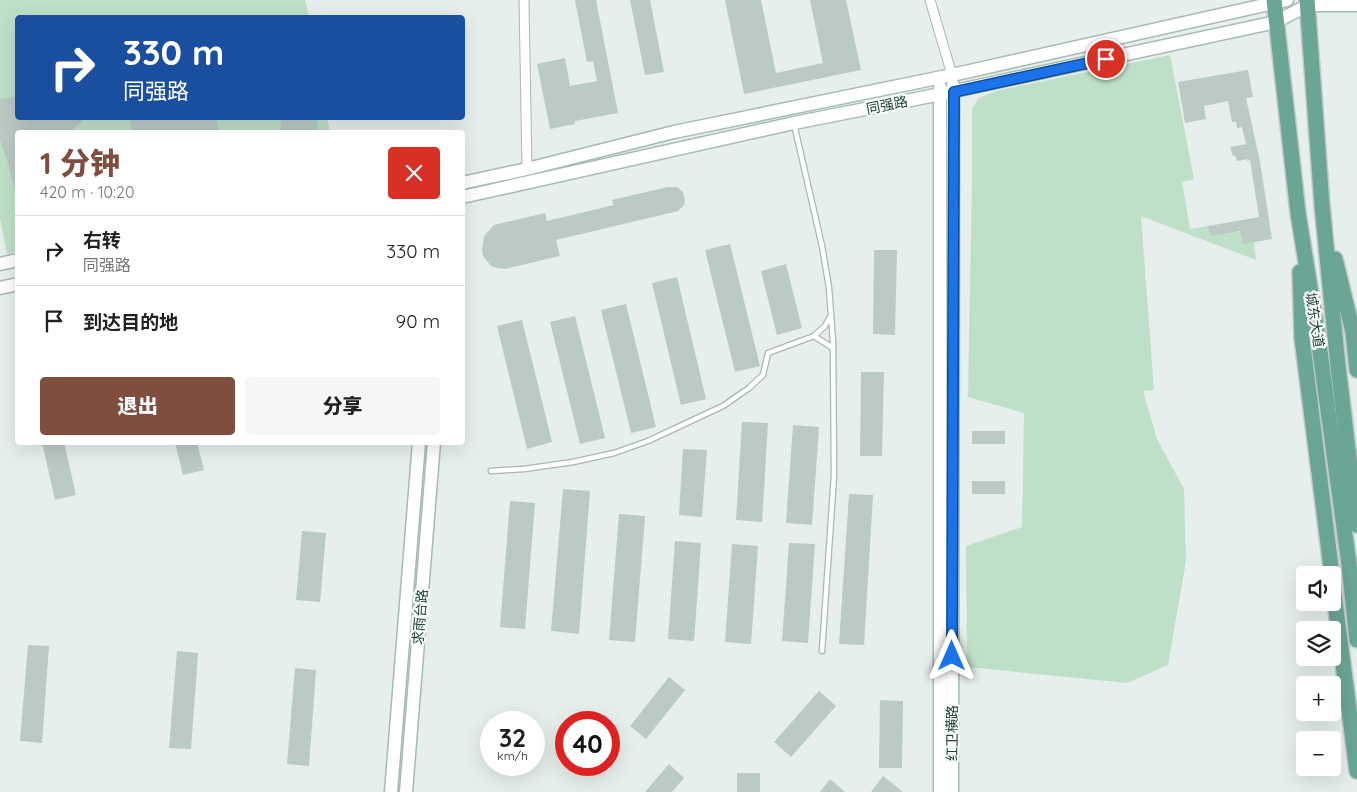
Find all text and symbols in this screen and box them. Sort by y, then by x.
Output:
text: 330 m [123,30,224,74]
icon: right [40,35,105,100]
pin [1085,38,1127,80]
icon: arrive [1092,45,1120,73]
text: 同强路 [123,77,189,105]
street label: 同强路 [865,92,909,118]
text: 1 分钟 [40,144,120,182]
button: close [388,147,440,199]
text: 420 m · 10:20 [40,182,134,202]
text: 右转 [83,228,121,252]
icon: right [40,237,68,265]
text: 330 m [386,239,440,263]
text: 同强路 [83,255,131,275]
street label: 城东大道 [1302,291,1328,349]
icon: arrive [40,307,68,335]
text: 90 m [396,309,440,333]
text: 到达目的地 [83,310,178,334]
button: 退出 [40,377,235,435]
button: 分享 [245,377,440,435]
map controls [1296,566,1341,776]
button: sound [1296,566,1341,611]
street label: 求雨台路 [409,588,431,646]
button: layers [1296,621,1341,666]
position arrow [925,629,977,681]
button: + [1296,676,1341,721]
street label: 红卫横路 [943,705,961,761]
speed limit sign: 40 [555,711,620,776]
text: 32 [499,722,526,753]
button: − [1296,731,1341,776]
text: km/h [497,748,528,763]

